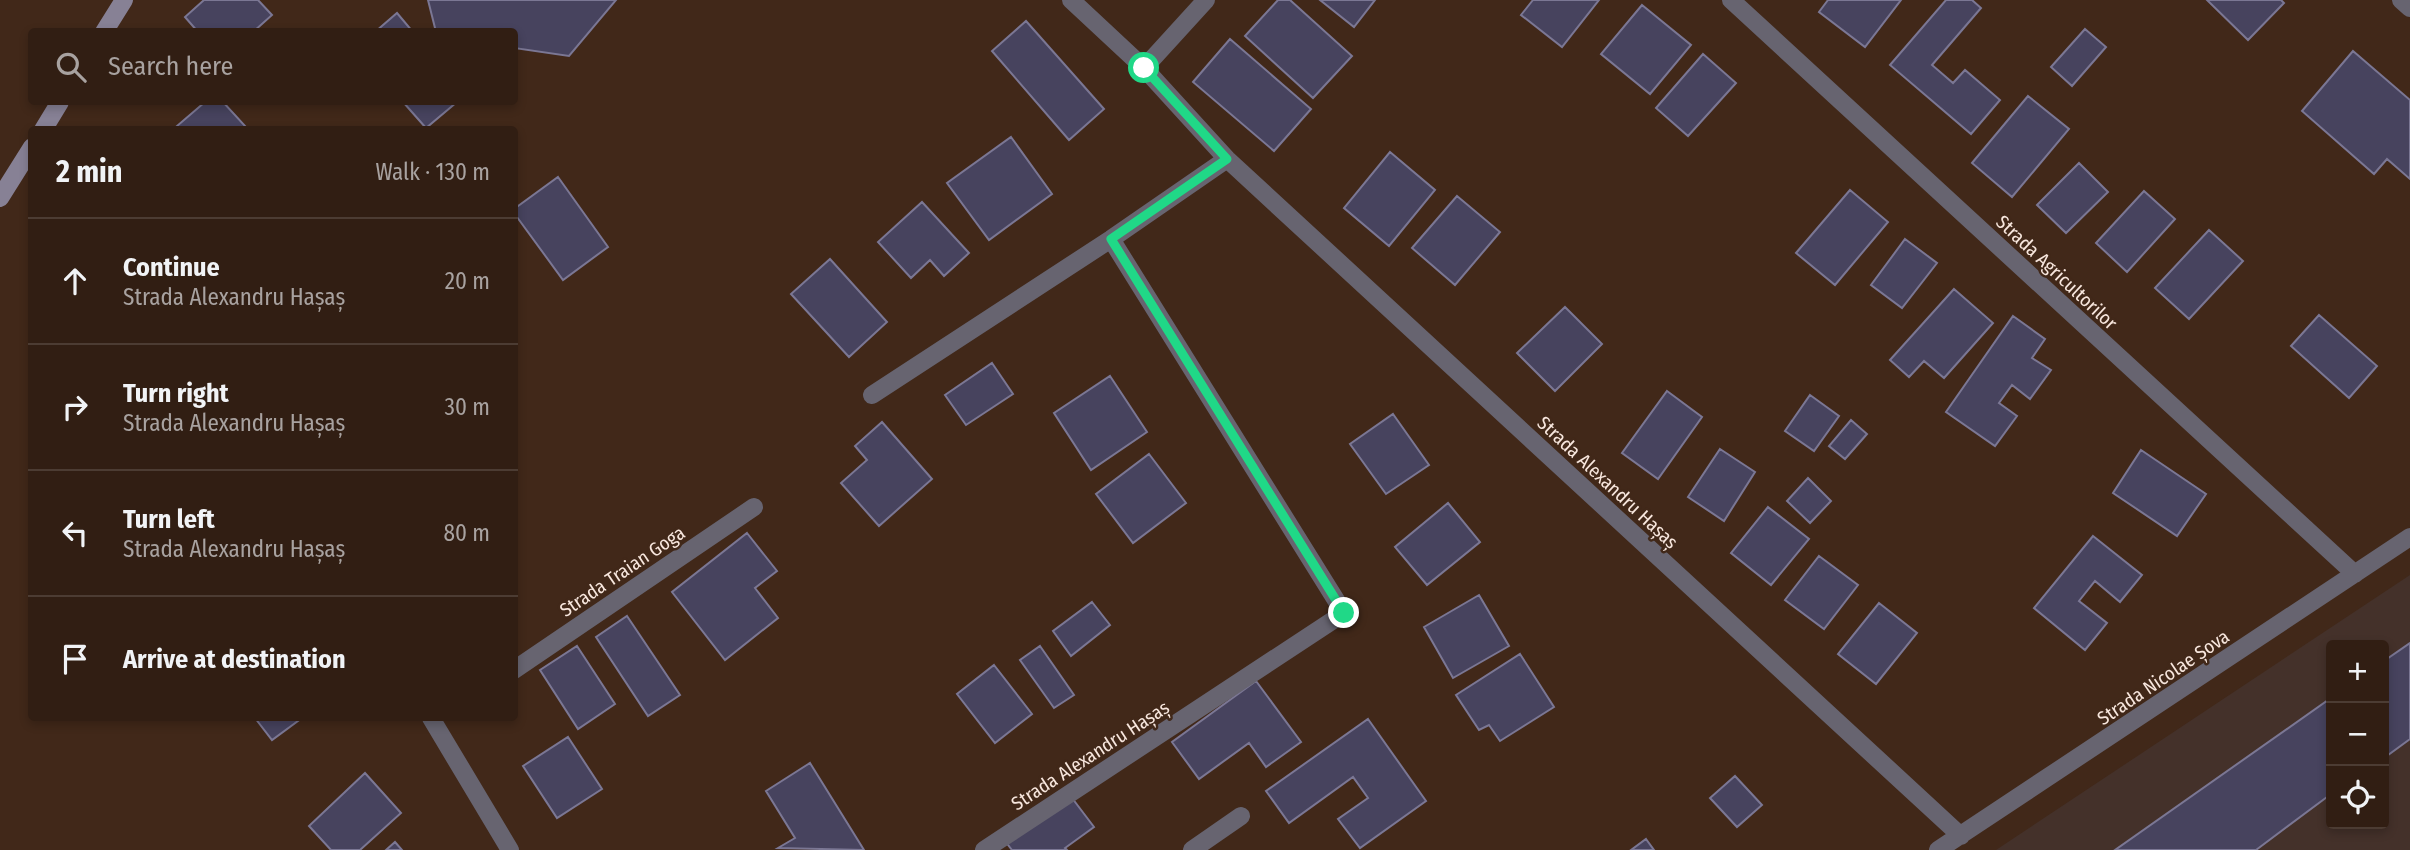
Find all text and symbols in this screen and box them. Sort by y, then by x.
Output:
search box [28,28,518,105]
icon: search [52,48,90,86]
text: Search here [108,51,233,82]
route start [1128,52,1159,83]
text: 2 min [56,154,123,190]
text: Walk · 130 m [376,158,490,186]
street label: Strada Agricultorilor [1991,210,2122,335]
text: Continue [123,252,220,283]
icon: ahead [56,262,94,300]
text: 20 m [445,267,490,295]
text: Strada Alexandru Hașaș [123,283,345,311]
text: Turn right [123,378,229,409]
icon: right [56,388,94,426]
text: 30 m [445,393,490,421]
text: Strada Alexandru Hașaș [123,409,345,437]
street label: Strada Alexandru Hașaș [1533,411,1683,553]
text: Turn left [123,504,215,535]
icon: left [56,514,94,552]
text: 80 m [443,519,490,547]
street label: Strada Traian Goga [555,521,689,622]
text: Strada Alexandru Hașaș [123,535,345,563]
route end [1328,597,1359,628]
street label: Strada Nicolae Șova [2093,625,2234,730]
icon: arrive [56,640,94,678]
map controls [2326,640,2389,829]
button: + [2326,640,2389,703]
text: Arrive at destination [123,644,346,675]
street label: Strada Alexandru Hașaș [1007,696,1174,815]
button: − [2326,703,2389,766]
button: locate [2326,766,2389,829]

